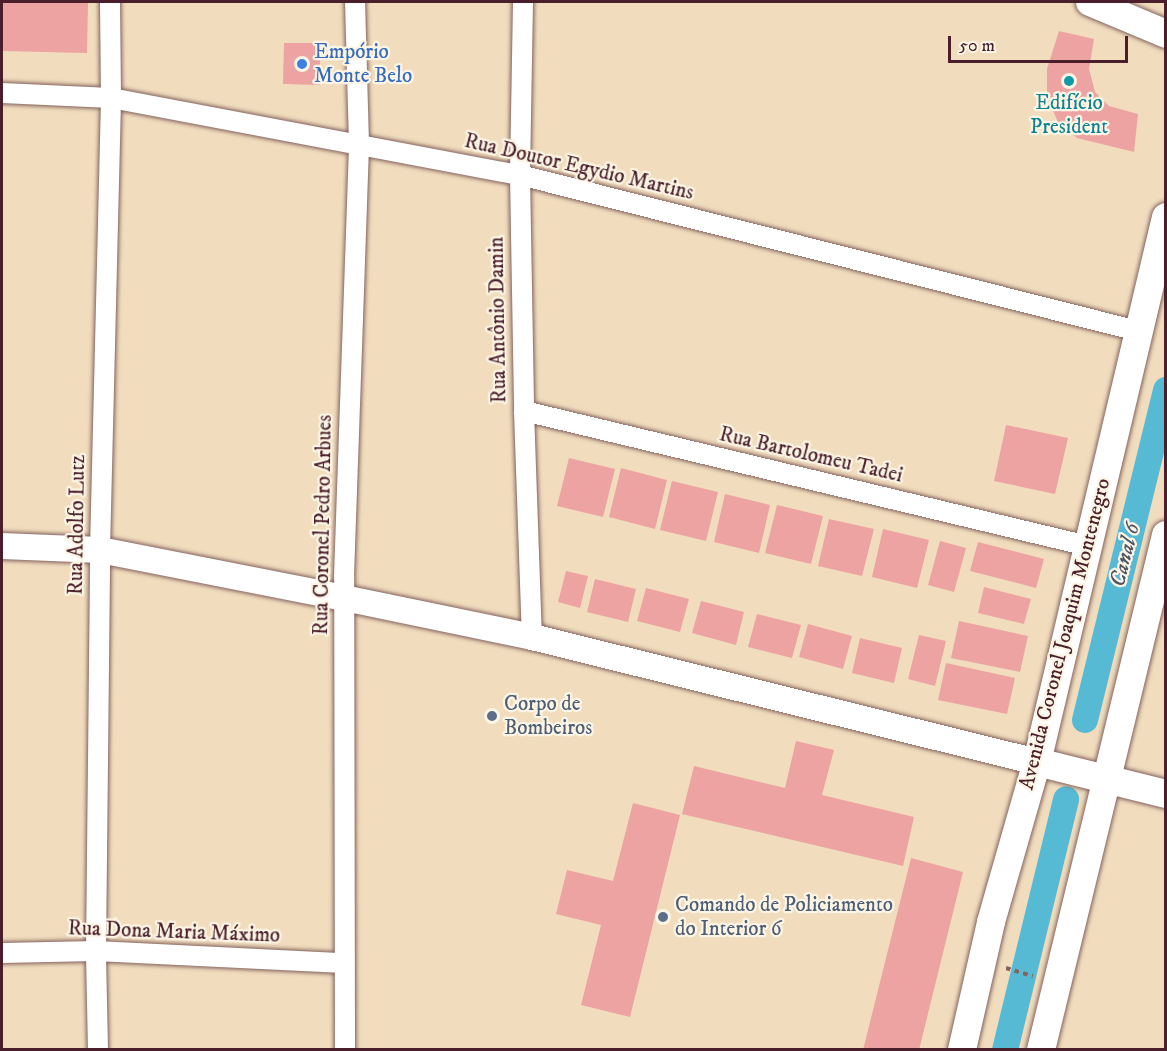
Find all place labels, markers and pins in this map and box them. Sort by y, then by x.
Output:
place label: Empório Monte Belo [314,39,412,89]
marker: Empório Monte Belo [295,57,309,71]
marker: Edifício President [1062,74,1076,88]
place label: Edifício President [1030,90,1108,140]
place label: Corpo de Bombeiros [504,691,592,741]
marker: Corpo de Bombeiros [485,709,499,723]
place label: Comando de Policiamento do Interior 6 [675,892,893,942]
marker: Comando de Policiamento do Interior 6 [656,910,670,924]

